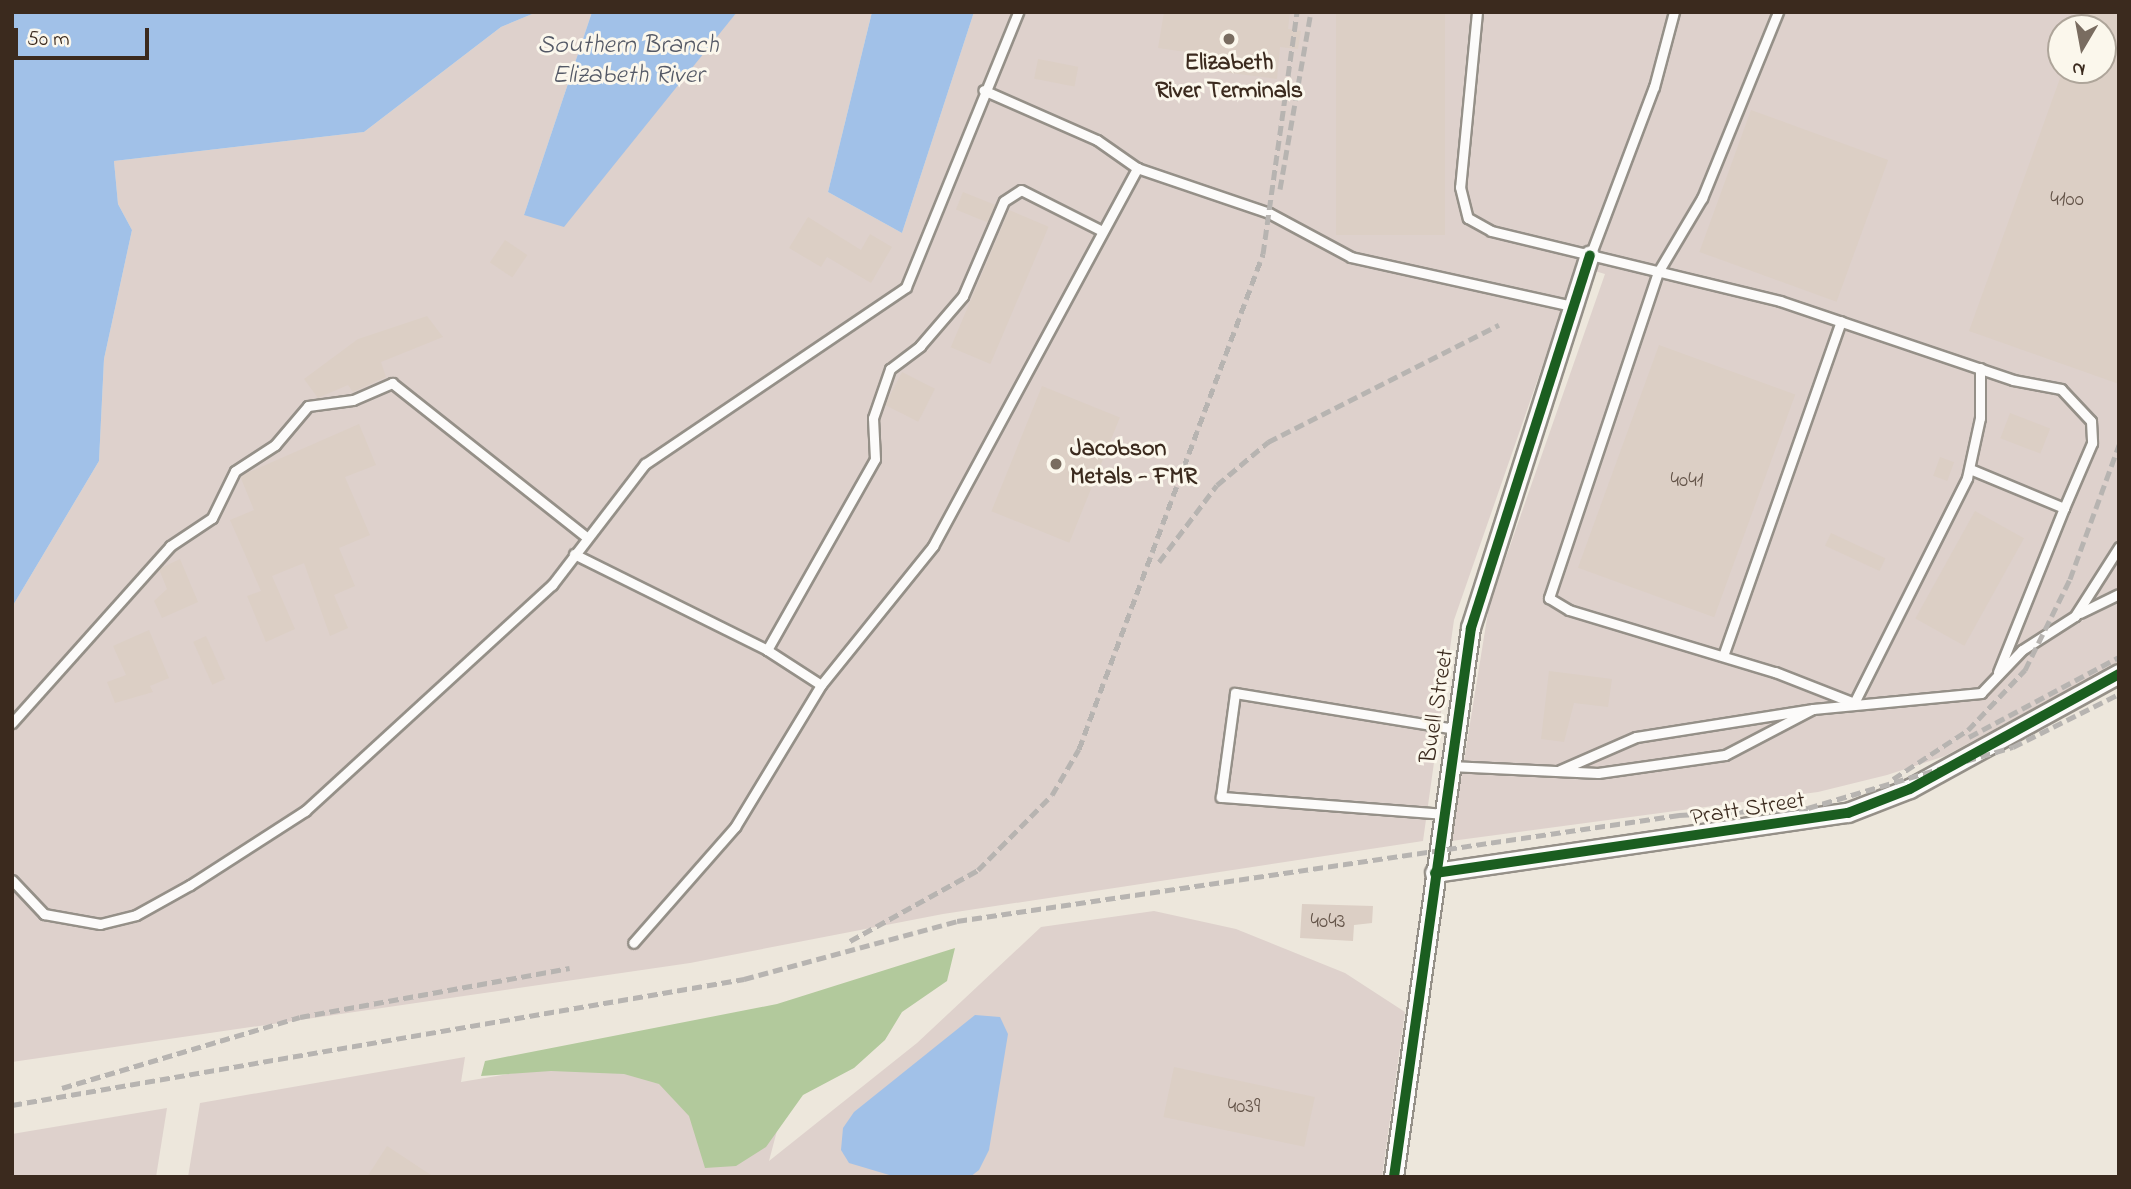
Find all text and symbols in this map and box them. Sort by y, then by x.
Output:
scale bar [18,14,152,58]
north arrow [2047,14,2117,84]
text: 50 m [27,25,70,55]
water label: Southern Branch Elizabeth River [537,31,719,92]
marker: Elizabeth River Terminals [1221,31,1237,47]
place label: Elizabeth River Terminals [1155,50,1303,106]
text: N [2070,54,2087,83]
house number: 4100 [2050,187,2084,213]
place label: Jacobson Metals - FMR [1070,436,1197,492]
marker: Jacobson Metals - FMR [1048,456,1064,472]
house number: 4041 [1670,468,1704,494]
street label: Buell Street [1415,647,1461,765]
street label: Pratt Street [1689,787,1807,833]
house number: 4043 [1310,909,1346,935]
house number: 4039 [1228,1094,1260,1120]

